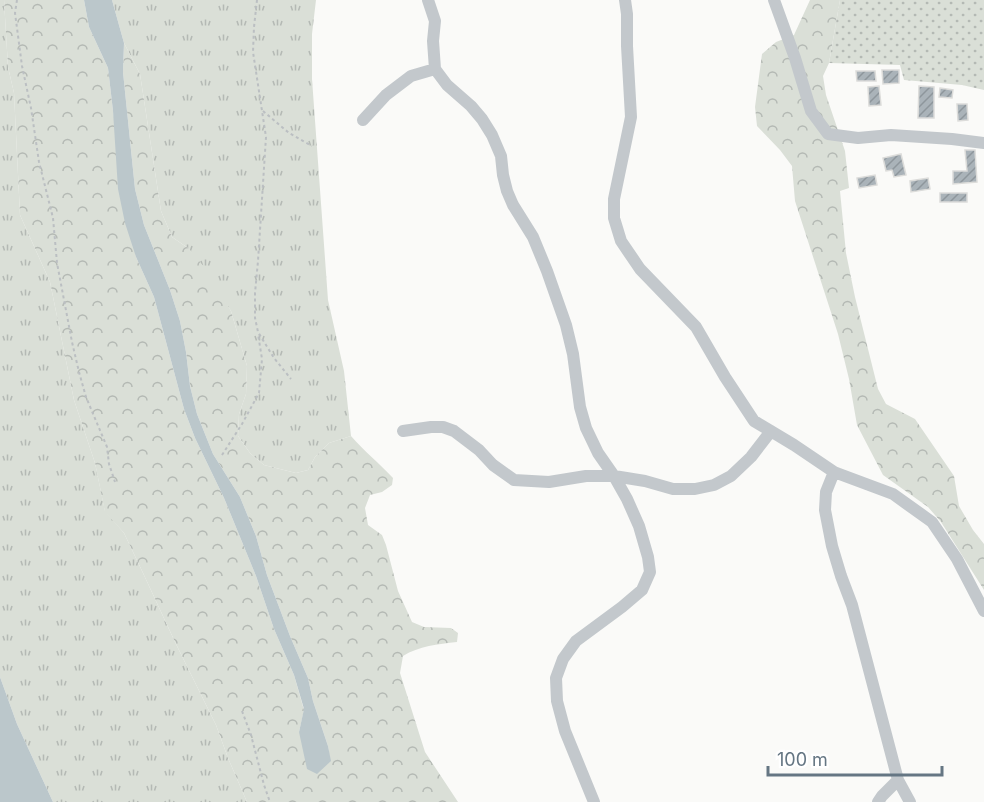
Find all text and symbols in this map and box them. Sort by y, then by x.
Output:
scale bar [768,739,942,777]
text: 100 m [777,749,828,770]

